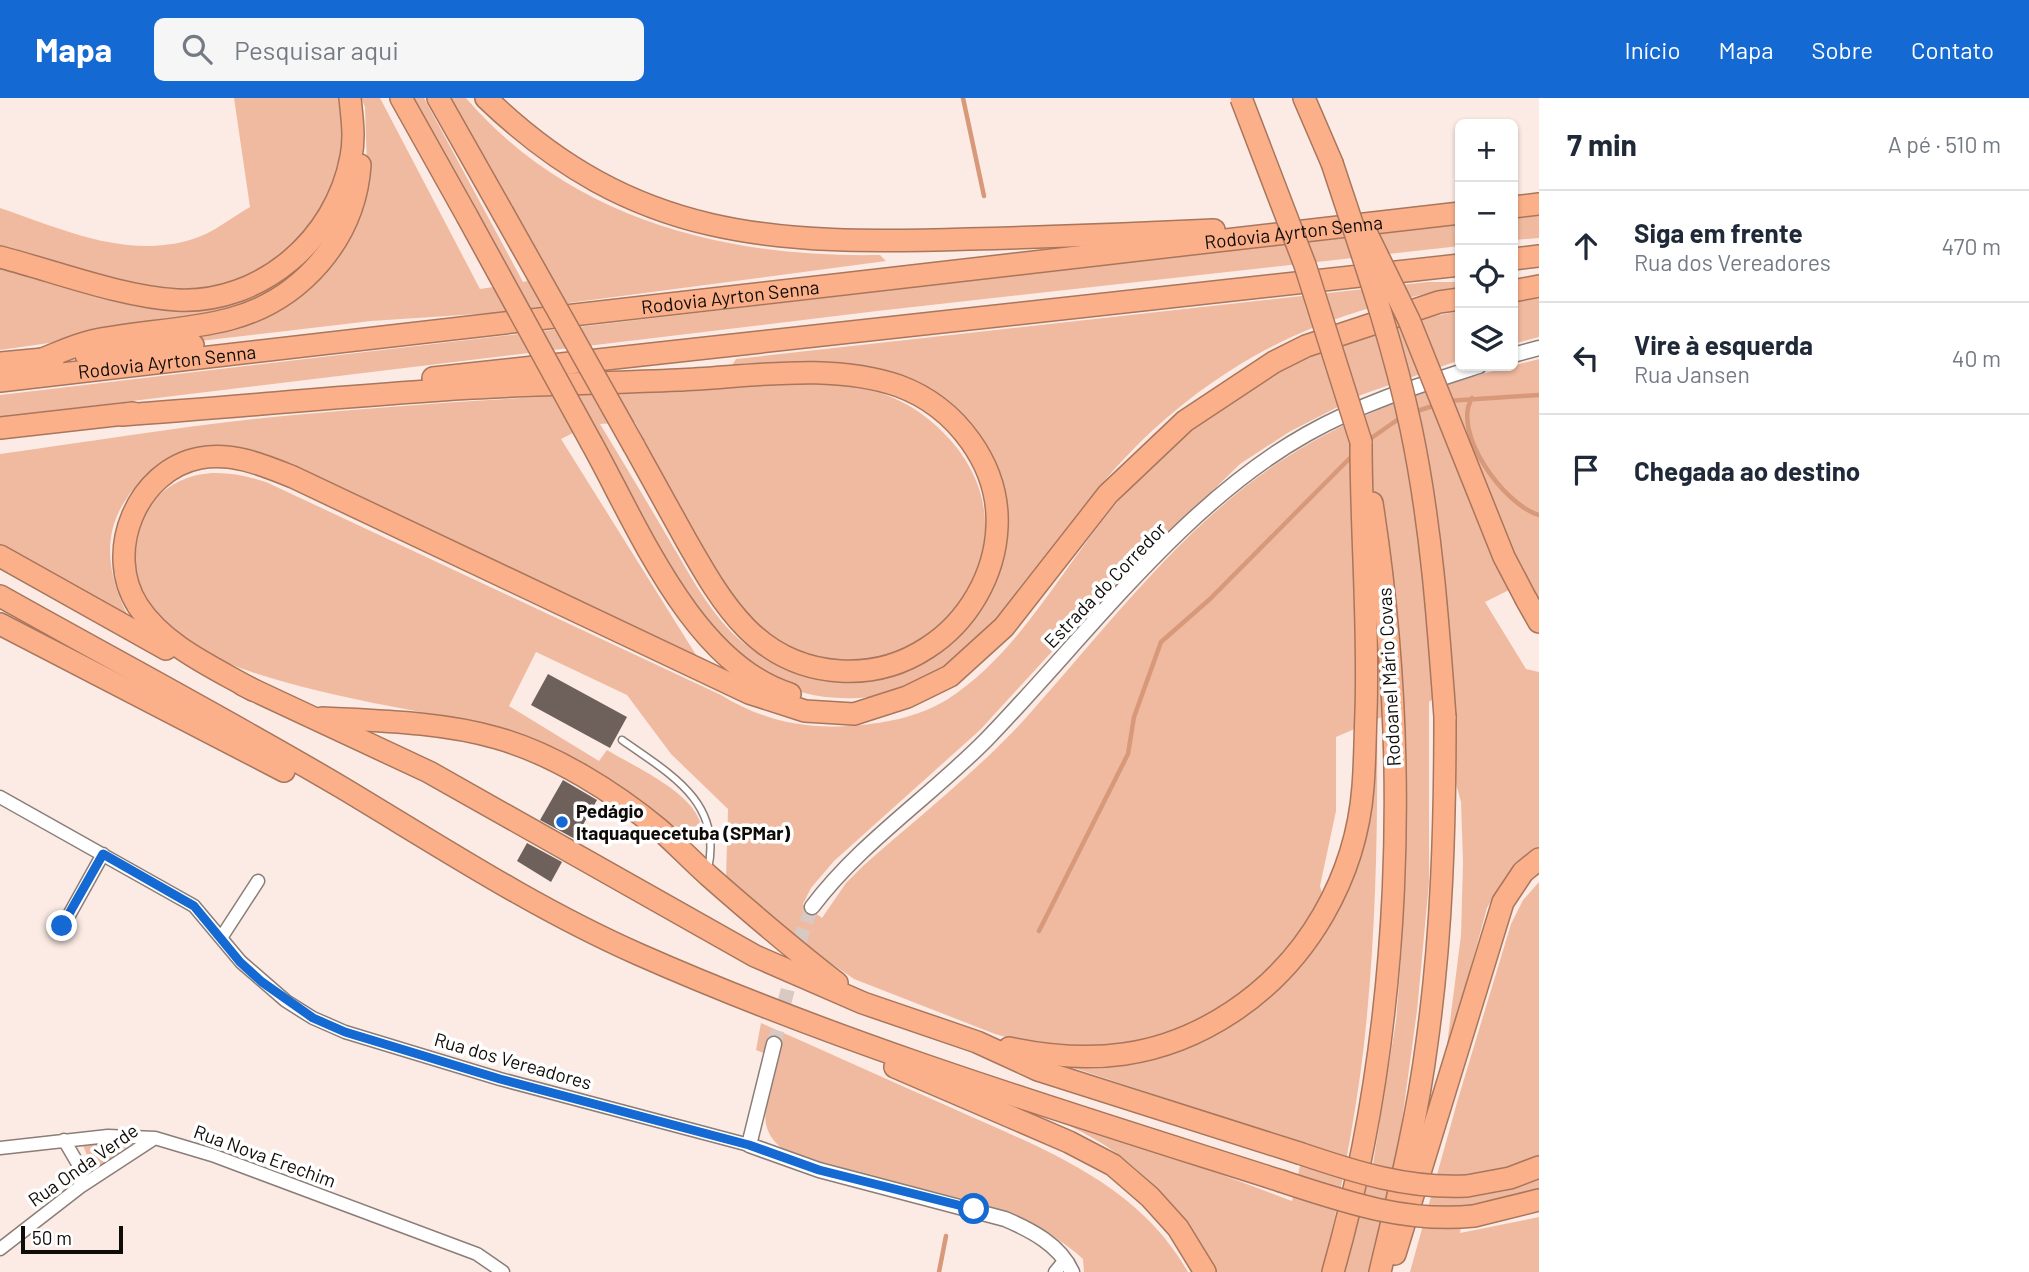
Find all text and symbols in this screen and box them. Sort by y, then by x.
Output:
search box [154,18,644,81]
text: Mapa [35,29,112,69]
icon: search [178,30,216,68]
text: Pesquisar aqui [234,34,399,65]
text: Início [1625,35,1681,64]
text: Mapa [1719,35,1773,64]
text: Sobre [1811,35,1873,64]
text: Contato [1911,35,1994,64]
map controls [1455,119,1518,371]
button: + [1455,119,1518,182]
text: 7 min [1567,126,1637,162]
text: A pé · 510 m [1888,130,2001,158]
button: − [1455,182,1518,245]
street label: Rodovia Ayrton Senna [1203,210,1384,253]
text: Siga em frente [1634,217,1803,248]
icon: ahead [1567,227,1605,265]
text: 470 m [1942,232,2001,260]
button: locate [1455,245,1518,308]
text: Rua dos Vereadores [1634,248,1831,276]
street label: Rodovia Ayrton Senna [640,275,820,318]
button: layers [1455,308,1518,371]
text: Vire à esquerda [1634,329,1813,360]
icon: left [1567,339,1605,377]
street label: Rodovia Ayrton Senna [77,340,257,383]
text: 40 m [1952,344,2001,372]
text: Rua Jansen [1634,360,1750,388]
icon: arrive [1567,451,1605,489]
text: Chegada ao destino [1634,455,1860,486]
street label: Estrada do Corredor [1039,517,1171,652]
street label: Rodoanel Mário Covas [1372,587,1405,767]
place label: Pedágio Itaquaquecetuba (SPMar) [576,799,790,844]
marker: Pedágio Itaquaquecetuba (SPMar) [554,814,570,830]
route end [46,910,77,941]
street label: Rua dos Vereadores [432,1027,594,1094]
street label: Rua Onda Verde [23,1118,142,1211]
street label: Rua Nova Erechim [191,1119,339,1192]
route start [958,1193,989,1224]
scale bar [21,1223,122,1255]
text: 50 m [32,1226,72,1249]

